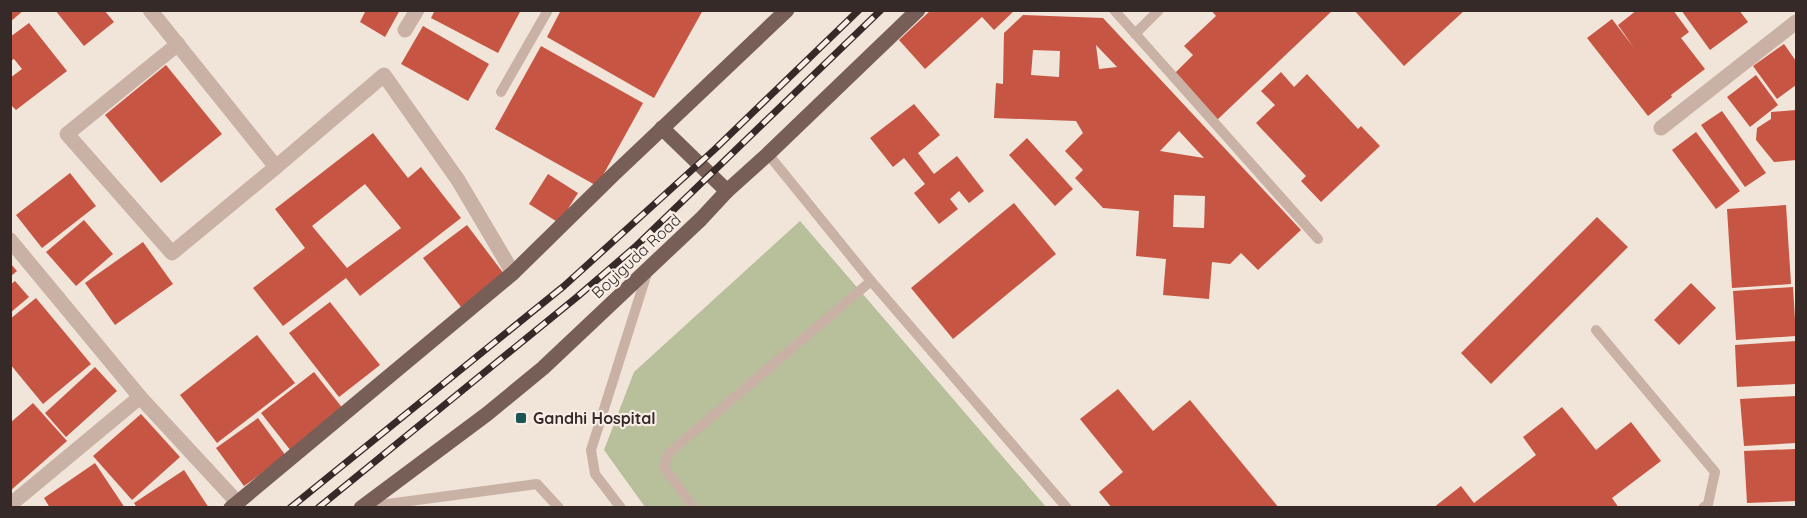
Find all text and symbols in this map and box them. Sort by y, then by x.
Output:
street label: Boyiguda Road [587,209,685,303]
place label: Gandhi Hospital [533,408,656,428]
marker: Gandhi Hospital [514,411,528,425]

